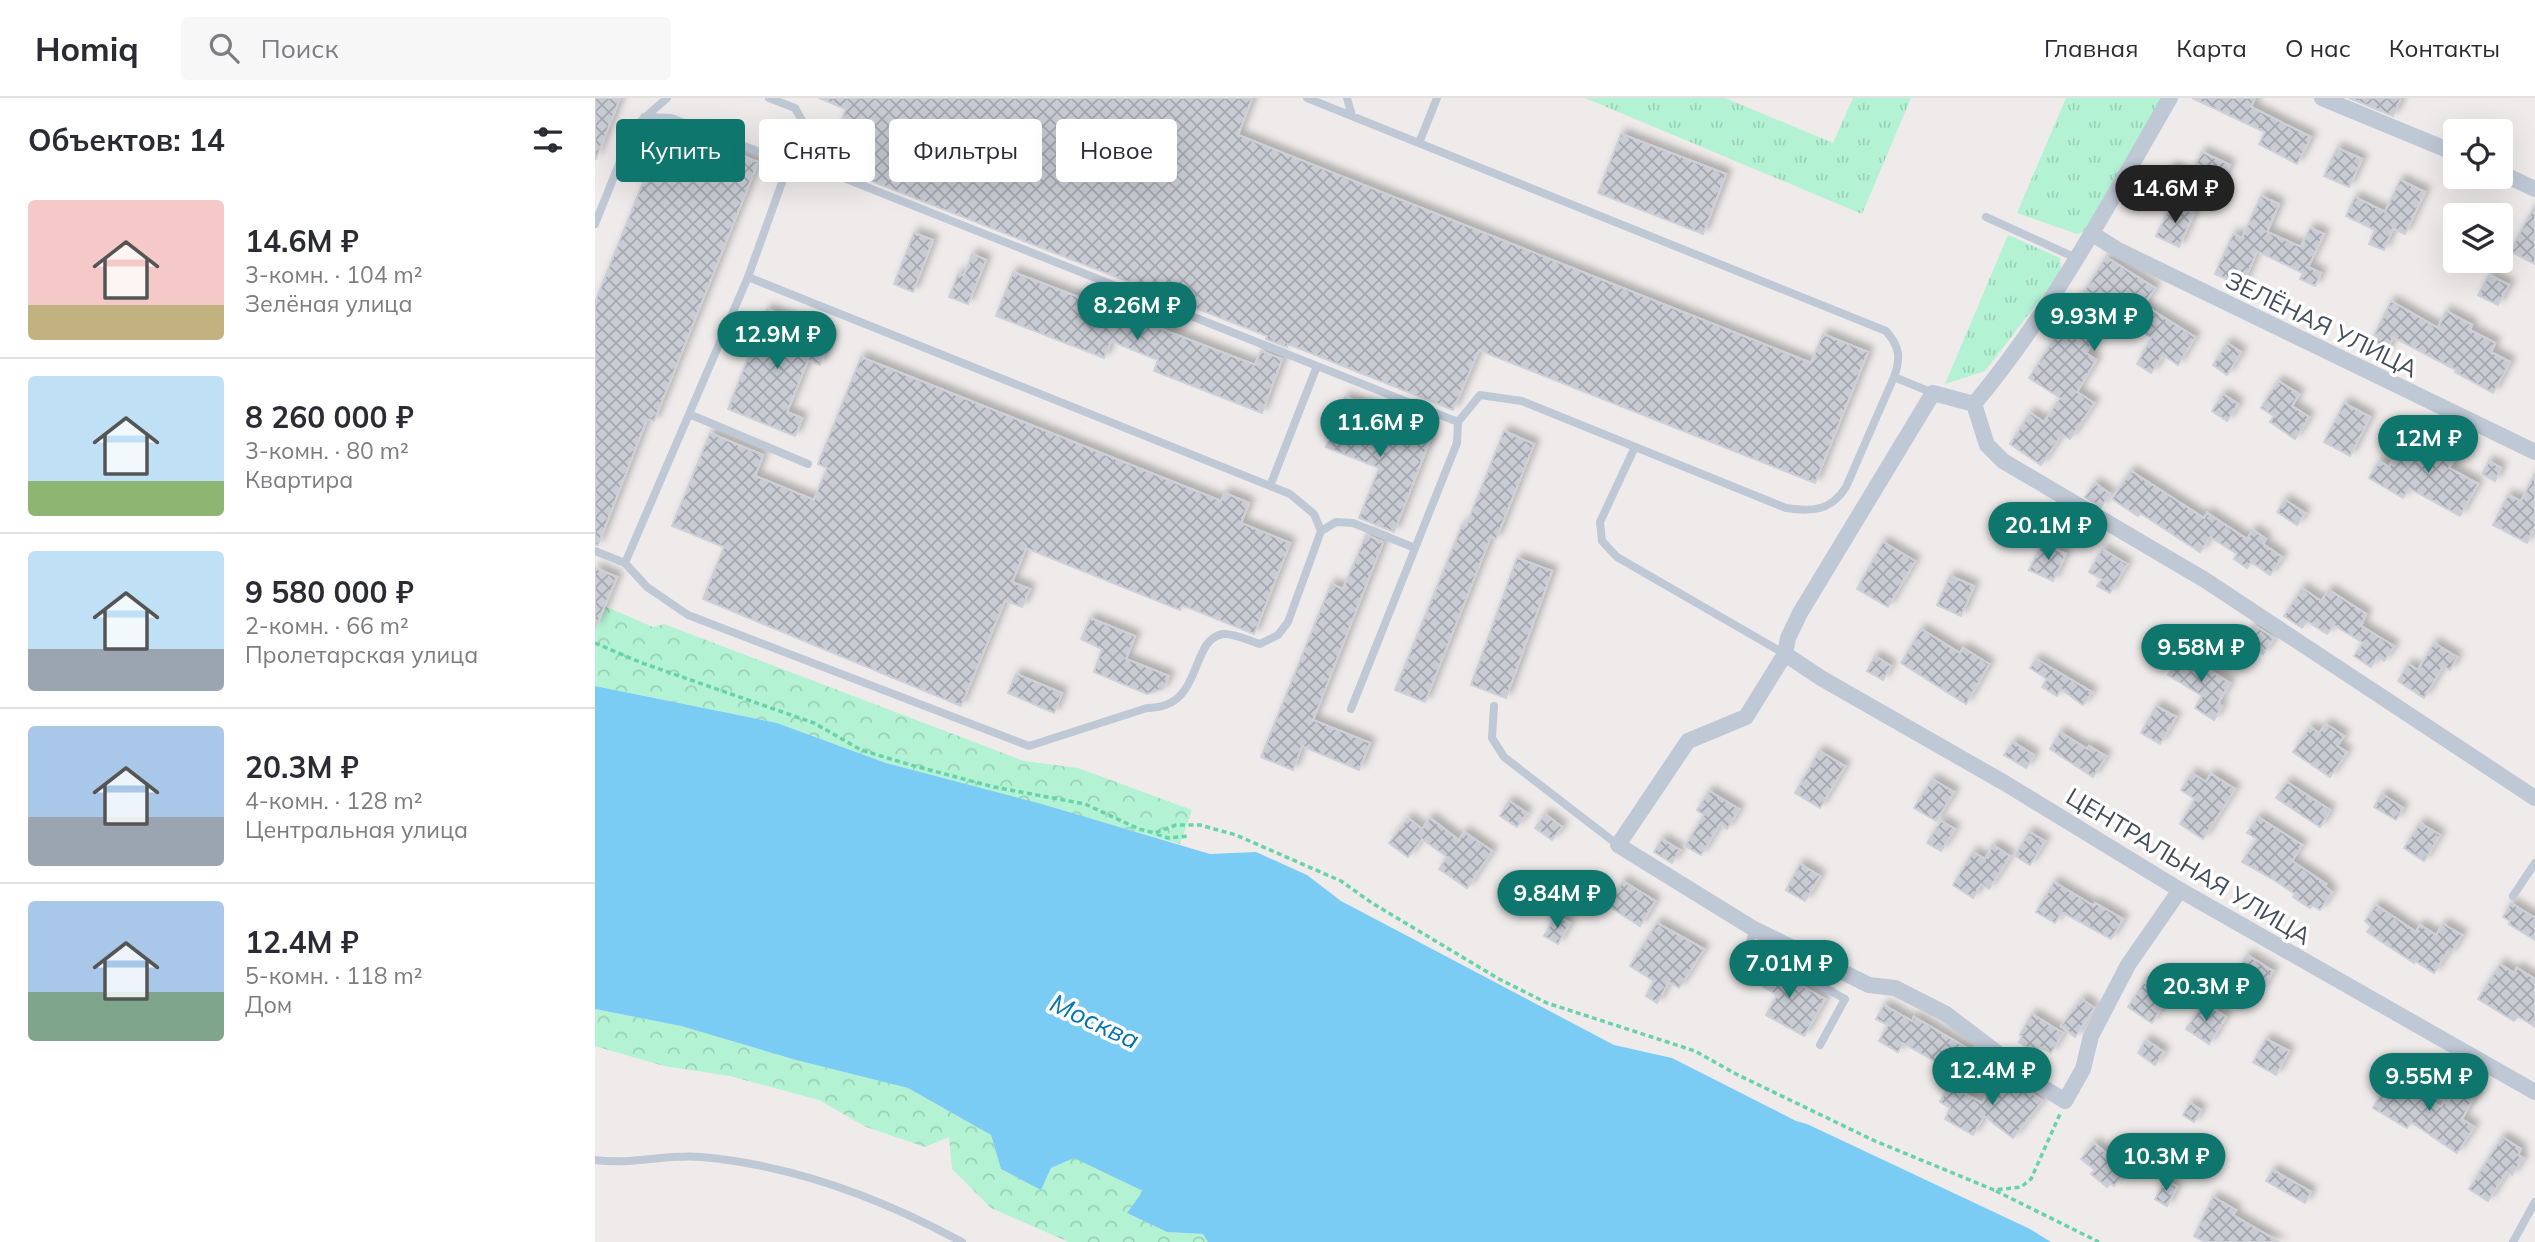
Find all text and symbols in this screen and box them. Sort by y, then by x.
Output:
search box [181,17,671,80]
text: Homiq [35,28,139,69]
icon: search [205,29,243,67]
text: Поиск [261,32,338,65]
text: Главная [2044,33,2138,63]
text: Карта [2176,33,2247,63]
text: О нас [2285,33,2351,63]
text: Контакты [2389,33,2500,63]
chip: Купить [616,119,745,182]
chip: Снять [759,119,875,182]
chip: Фильтры [889,119,1042,182]
chip: Новое [1056,119,1177,182]
map controls [2443,119,2513,273]
button: locate [2443,119,2513,189]
text: Объектов: 14 [28,121,225,159]
icon: filters [529,121,567,159]
pin: 14.6M ₽ [2110,166,2240,225]
text: 14.6M ₽ [2131,173,2219,202]
button: layers [2443,203,2513,273]
text: 14.6M ₽ [245,222,359,260]
icon: home [84,228,168,312]
text: 3-комн. · 104 m² [245,260,423,289]
street label: ЗЕЛЁНАЯ УЛИЦА [2221,264,2423,384]
pin: 8.26M ₽ [1072,282,1202,342]
text: Зелёная улица [245,289,412,318]
text: 8.26M ₽ [1093,290,1181,319]
pin: 9.93M ₽ [2029,294,2159,353]
text: 9.93M ₽ [2050,301,2138,330]
pin: 12.9M ₽ [712,312,842,371]
text: 12.9M ₽ [733,319,821,348]
text: 8 260 000 ₽ [245,398,414,436]
pin: 11.6M ₽ [1315,400,1445,459]
icon: home [84,404,168,488]
text: 11.6M ₽ [1336,407,1424,436]
pin: 12M ₽ [2379,416,2477,475]
text: 12M ₽ [2394,423,2462,452]
text: 3-комн. · 80 m² [245,436,409,465]
text: Квартира [245,465,353,494]
pin: 20.1M ₽ [1983,503,2113,562]
text: 20.1M ₽ [2004,510,2092,539]
text: 9 580 000 ₽ [245,573,414,611]
icon: home [84,579,168,663]
text: 2-комн. · 66 m² [245,611,409,640]
pin: 9.58M ₽ [2136,624,2266,684]
text: 9.58M ₽ [2157,632,2245,661]
text: Пролетарская улица [245,640,478,669]
text: 20.3M ₽ [245,748,359,786]
icon: home [84,754,168,838]
street label: ЦЕНТРАЛЬНАЯ УЛИЦА [2061,781,2317,951]
text: 4-комн. · 128 m² [245,786,423,815]
text: Центральная улица [245,815,468,844]
pin: 9.84M ₽ [1492,870,1622,930]
text: 9.84M ₽ [1513,878,1601,907]
text: 12.4M ₽ [245,923,359,961]
icon: home [84,929,168,1013]
pin: 7.01M ₽ [1724,940,1854,1000]
text: 7.01M ₽ [1745,948,1833,977]
text: 5-комн. · 118 m² [245,961,423,990]
pin: 20.3M ₽ [2141,964,2271,1023]
text: 20.3M ₽ [2162,971,2250,1000]
water label: Москва [1045,986,1145,1056]
text: Дом [245,990,292,1019]
pin: 12.4M ₽ [1927,1048,2057,1107]
pin: 9.55M ₽ [2364,1054,2494,1113]
text: 12.4M ₽ [1948,1055,2036,1084]
text: 9.55M ₽ [2385,1061,2473,1090]
pin: 10.3M ₽ [2101,1134,2231,1193]
text: 10.3M ₽ [2122,1141,2210,1170]

